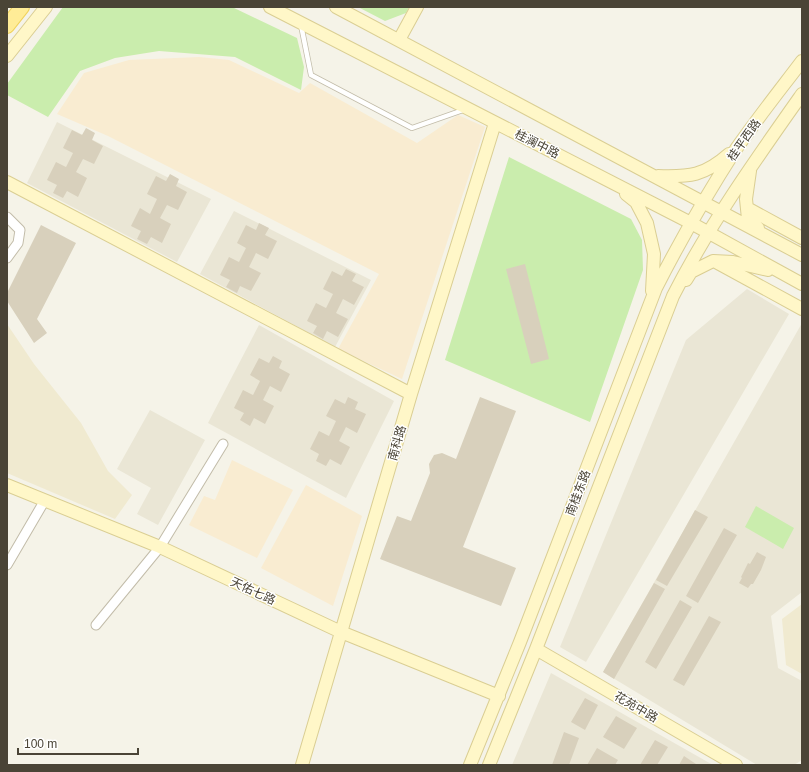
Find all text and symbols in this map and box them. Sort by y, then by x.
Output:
street label: 桂平西路 [724,116,764,164]
street label: 桂澜中路 [512,127,562,161]
street label: 南科路 [385,424,409,462]
street label: 南桂东路 [563,468,593,518]
street label: 天佑七路 [228,575,278,607]
street label: 花苑中路 [612,689,660,725]
scale bar [18,730,138,756]
text: 100 m [24,737,57,751]

